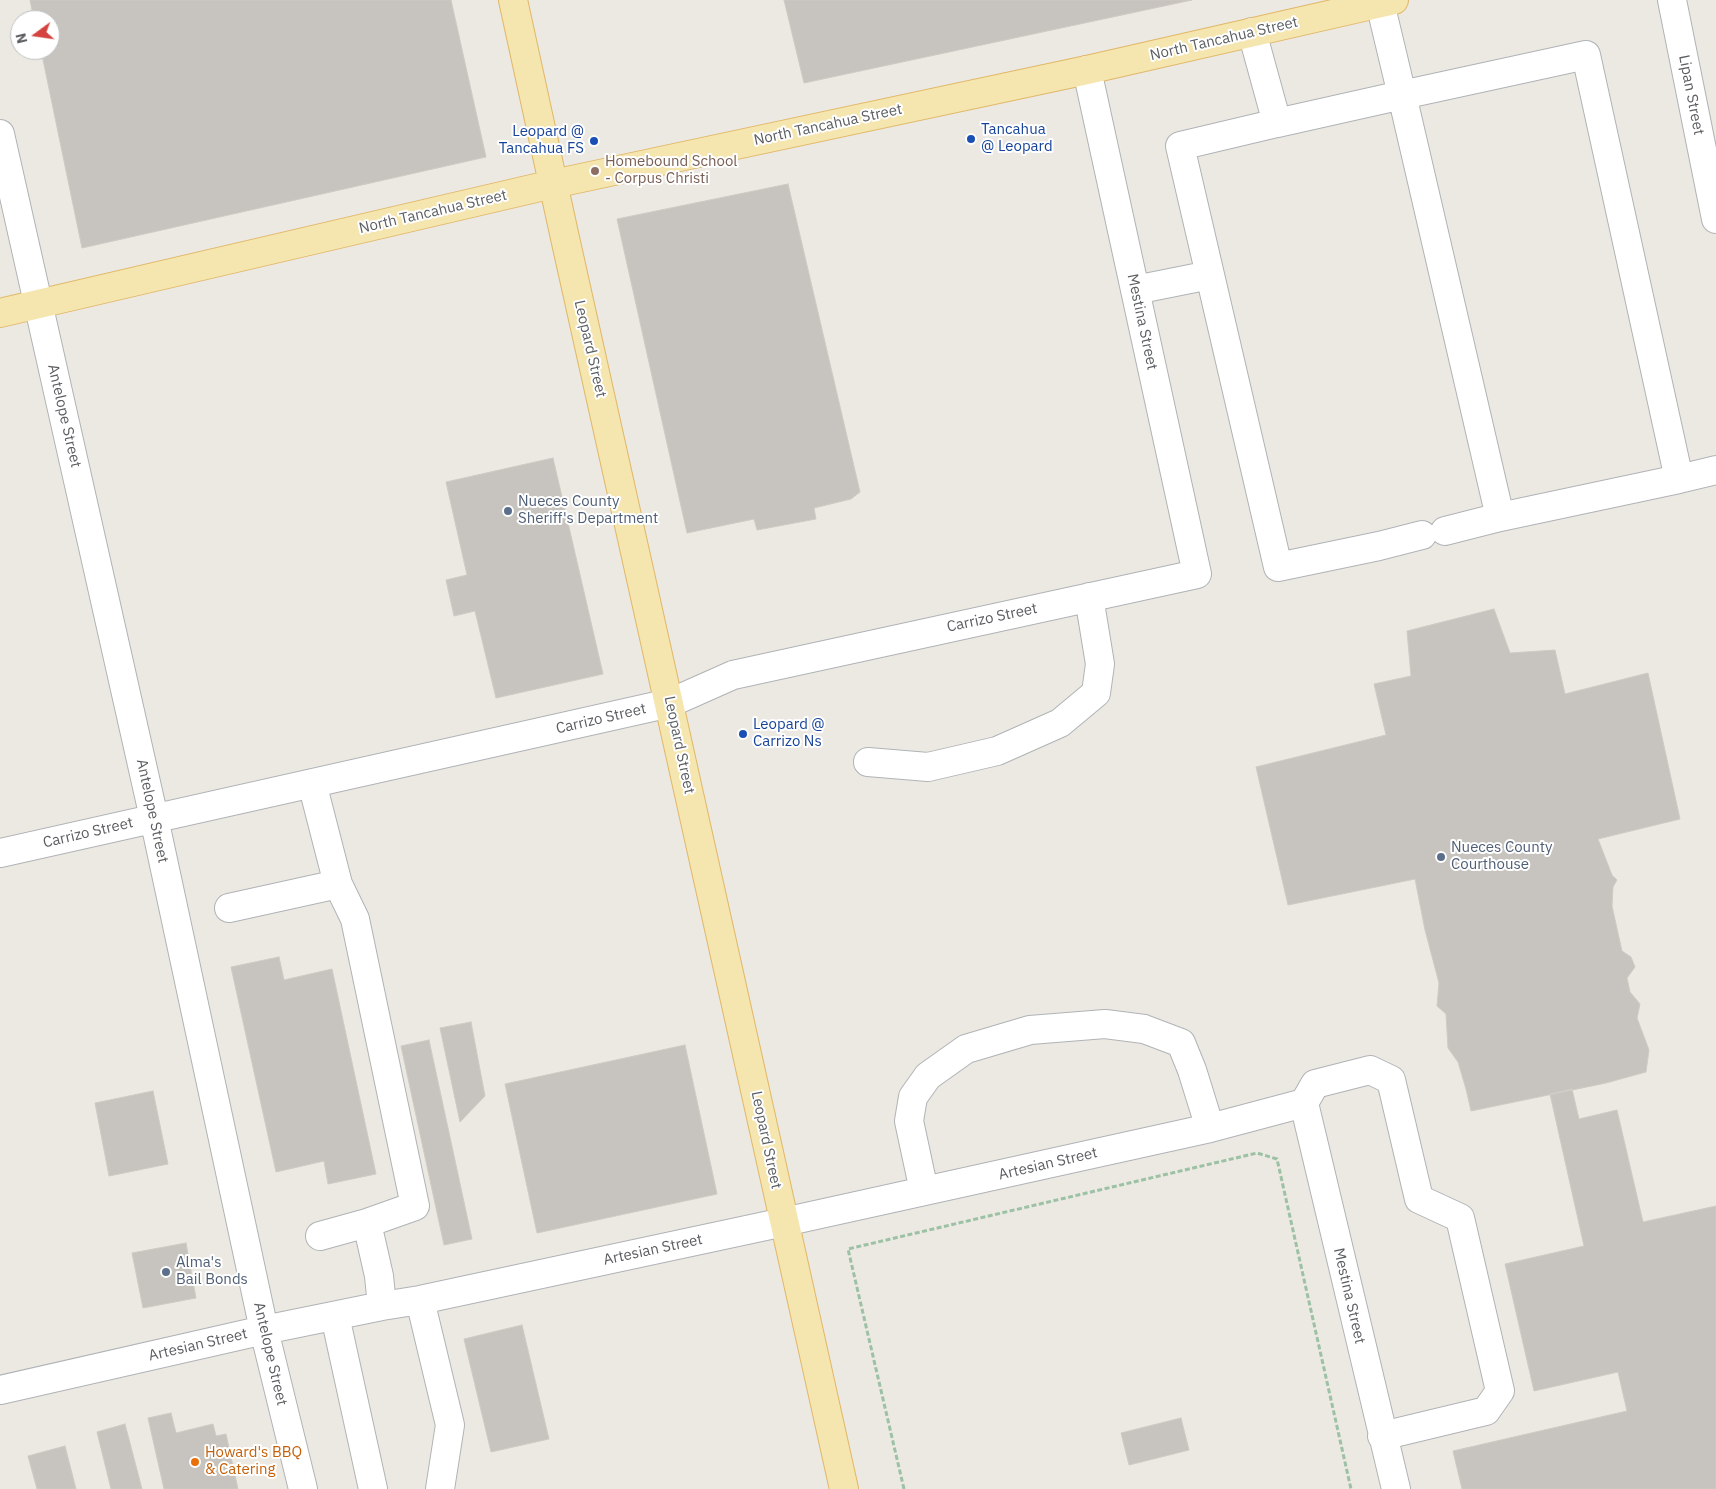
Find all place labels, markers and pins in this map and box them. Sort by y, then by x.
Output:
place label: Tancahua @ Leopard [981,121,1053,156]
place label: Leopard @ Tancahua FS [499,123,584,158]
marker: Tancahua @ Leopard [965,133,977,145]
marker: Leopard @ Tancahua FS [588,135,600,147]
place label: Homebound School - Corpus Christi [605,153,737,188]
marker: Homebound School - Corpus Christi [589,165,601,177]
place label: Nueces County Sheriff's Department [518,493,658,528]
marker: Nueces County Sheriff's Department [502,505,514,517]
place label: Leopard @ Carrizo Ns [753,716,825,751]
marker: Leopard @ Carrizo Ns [737,728,749,740]
place label: Nueces County Courthouse [1451,839,1552,874]
marker: Nueces County Courthouse [1435,851,1447,863]
place label: Alma's Bail Bonds [176,1254,248,1289]
marker: Alma's Bail Bonds [160,1266,172,1278]
place label: Howard's BBQ & Catering [205,1444,302,1479]
marker: Howard's BBQ & Catering [189,1456,201,1468]

